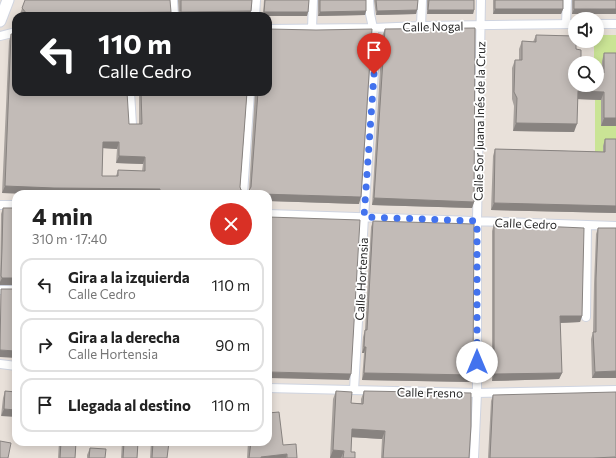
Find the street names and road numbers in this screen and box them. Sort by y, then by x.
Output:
street label: Calle Nogal [402,18,464,34]
street label: Calle Sor Juana Inés de la Cruz [471,41,488,201]
street label: Calle Cedro [495,215,557,231]
street label: Calle Hortensia [352,237,370,321]
street label: Calle Fresno [397,384,463,400]

